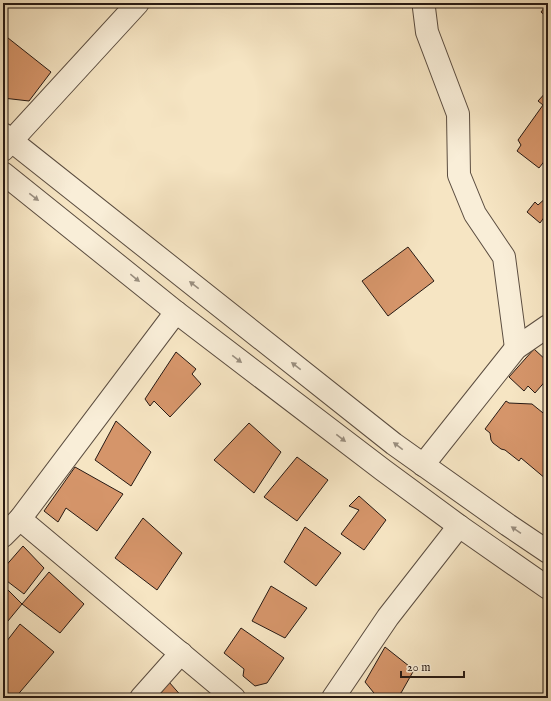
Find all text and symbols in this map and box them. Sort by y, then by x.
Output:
one-way arrow [28,193,39,201]
one-way arrow [130,274,141,283]
one-way arrow [189,281,200,290]
one-way arrow [232,354,243,363]
one-way arrow [291,362,302,370]
one-way arrow [335,433,346,442]
one-way arrow [393,442,404,451]
one-way arrow [510,526,521,534]
scale bar [401,653,464,679]
text: 20 m [407,660,430,675]

